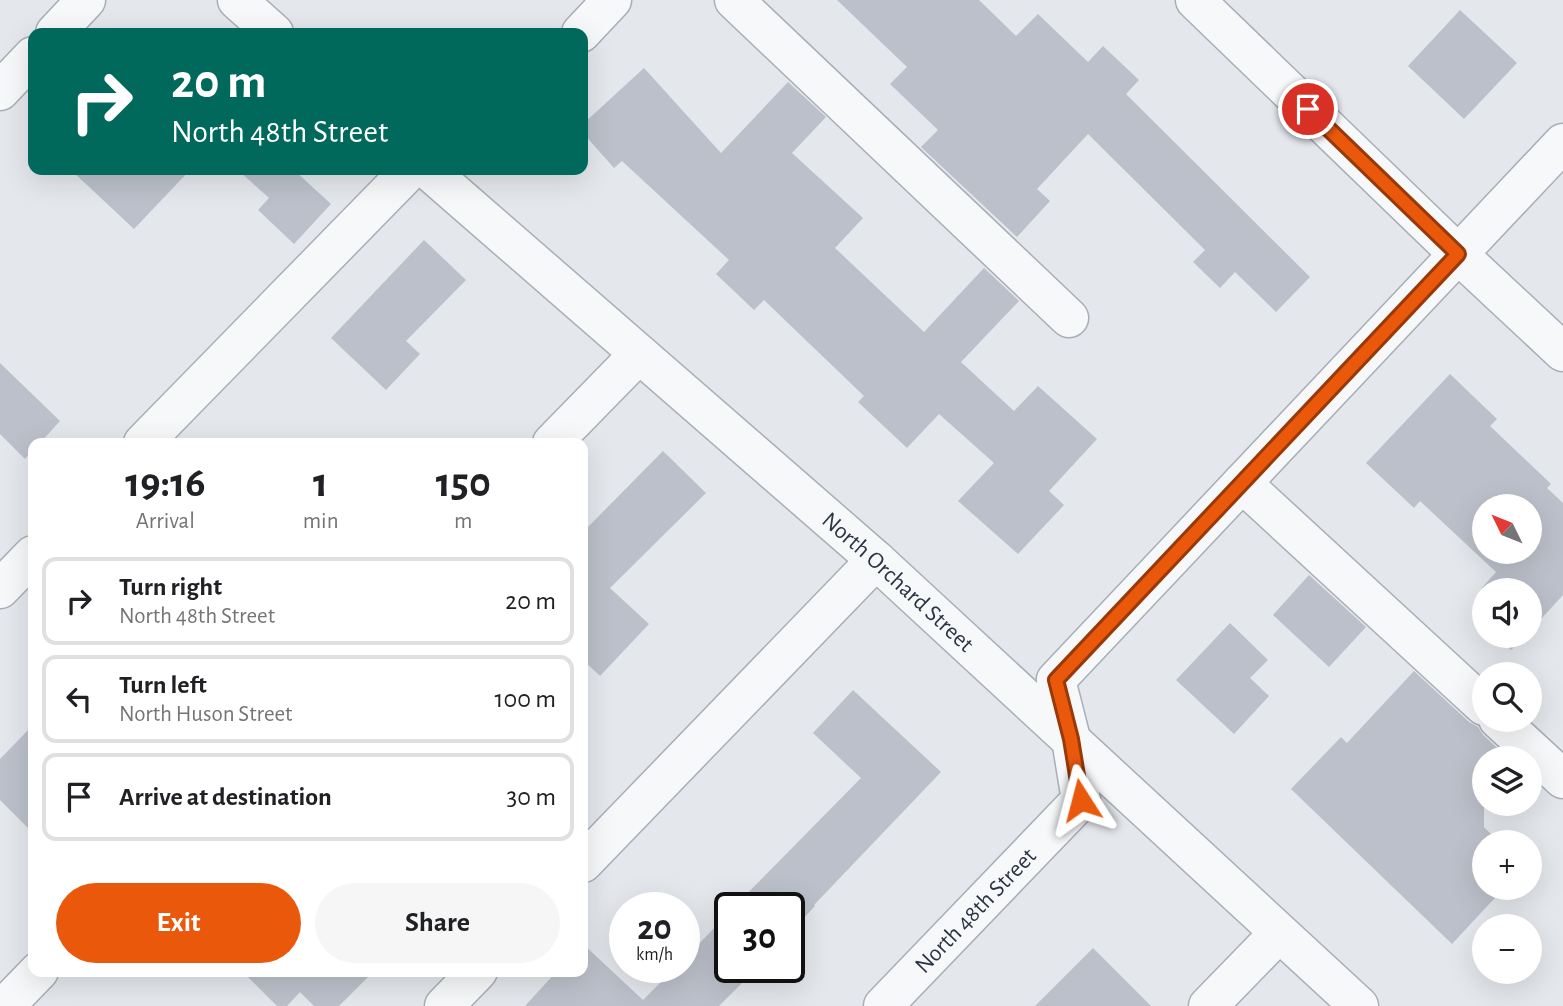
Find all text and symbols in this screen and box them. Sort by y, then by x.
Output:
icon: right [56,56,147,147]
text: 20 m [171,58,267,107]
pin [1278,79,1338,139]
icon: arrive [1289,90,1327,128]
text: North 48th Street [171,116,388,148]
text: 19:16 [125,462,206,504]
text: 1 [313,462,328,504]
text: 150 [436,462,491,504]
north arrow [1472,494,1542,564]
map controls [1472,494,1542,984]
street label: North Orchard Street [817,508,978,657]
text: Arrival [136,510,195,533]
text: min [303,510,339,533]
text: m [454,510,472,533]
text: Turn right [119,574,222,600]
button: sound [1472,578,1542,648]
icon: right [60,582,98,620]
text: 20 m [505,588,556,614]
text: North 48th Street [119,605,275,628]
button: search [1472,662,1542,732]
text: Turn left [119,672,207,698]
icon: left [60,680,98,718]
text: 100 m [495,686,556,712]
text: North Huson Street [119,703,292,726]
button: layers [1472,746,1542,816]
position arrow [1044,763,1118,837]
icon: arrive [60,778,98,816]
text: Arrive at destination [119,784,332,810]
text: 30 m [506,784,556,810]
button: + [1472,830,1542,900]
street label: North 48th Street [911,844,1041,978]
button: Exit [56,883,301,963]
button: Share [315,883,560,963]
speed limit sign: 30 [714,892,805,983]
text: 20 [637,911,672,946]
button: − [1472,914,1542,984]
text: km/h [636,946,673,964]

